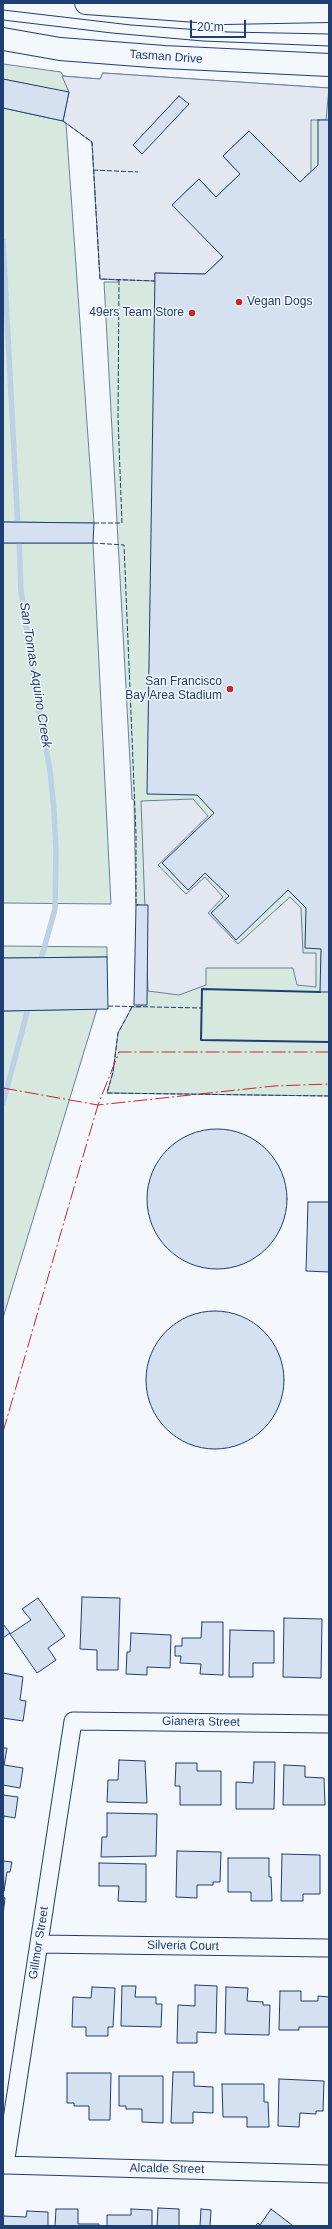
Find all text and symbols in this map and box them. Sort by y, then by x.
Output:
scale bar [192,12,248,38]
text: 20 m [197,20,224,34]
street label: Tasman Drive [129,47,203,67]
place label: Vegan Dogs [247,295,312,309]
marker: Vegan Dogs [234,297,244,307]
place label: 49ers Team Store [89,306,184,320]
marker: 49ers Team Store [187,308,197,318]
water label: San Tomas Aquino Creek [16,601,54,749]
place label: San Francisco Bay Area Stadium [125,675,222,703]
marker: San Francisco Bay Area Stadium [225,684,235,694]
street label: Gianera Street [162,1714,240,1730]
street label: Gillmor Street [26,1906,52,1980]
street label: Silveria Court [147,1938,219,1954]
street label: Alcalde Street [130,2161,204,2177]

